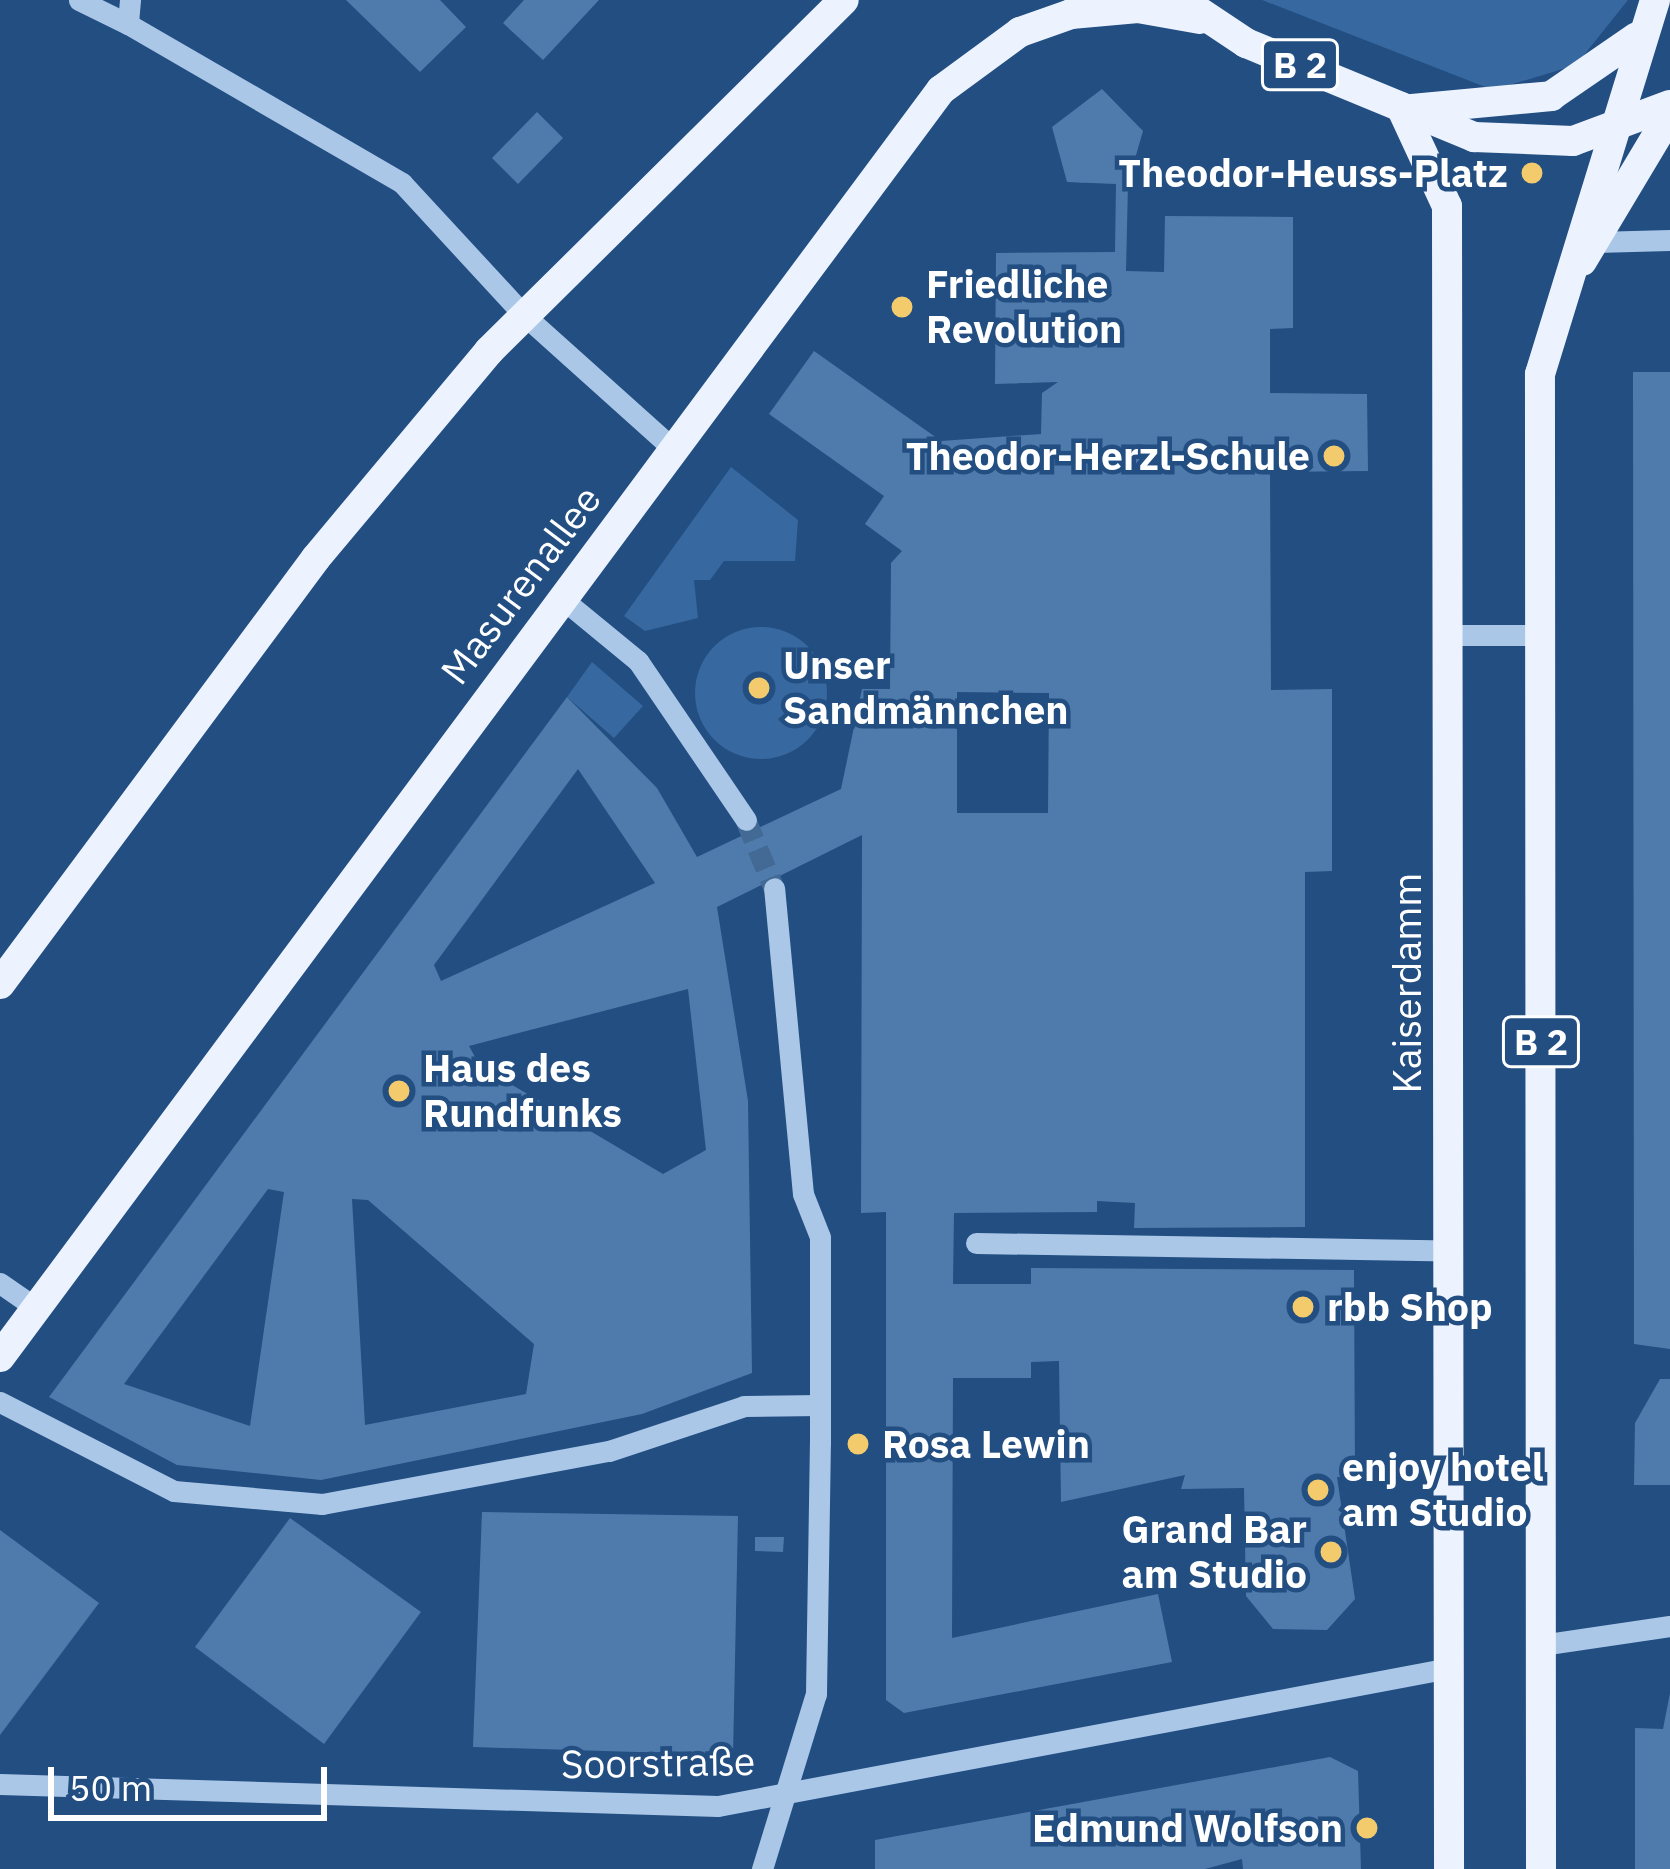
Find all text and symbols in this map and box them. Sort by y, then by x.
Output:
road number: B 2 [1258,35,1342,95]
place label: Theodor-Heuss-Platz [1118,150,1508,196]
marker: Theodor-Heuss-Platz [1519,160,1545,186]
place label: Friedliche Revolution [926,262,1122,353]
marker: Friedliche Revolution [889,294,915,320]
place label: Theodor-Herzl-Schule [906,433,1310,479]
marker: Theodor-Herzl-Schule [1321,443,1347,469]
street label: Masurenallee [431,477,611,693]
place label: Unser Sandmännchen [783,643,1069,734]
marker: Unser Sandmännchen [746,675,772,701]
street label: Kaiserdamm [1384,873,1430,1093]
road number: B 2 [1499,1012,1583,1072]
place label: Haus des Rundfunks [423,1046,622,1137]
marker: Haus des Rundfunks [386,1078,412,1104]
place label: rbb Shop [1327,1284,1493,1330]
marker: rbb Shop [1290,1294,1316,1320]
place label: Rosa Lewin [882,1421,1090,1467]
marker: Rosa Lewin [845,1431,871,1457]
place label: enjoy hotel am Studio [1342,1445,1543,1536]
marker: enjoy hotel am Studio [1305,1477,1331,1503]
place label: Grand Bar am Studio [1121,1507,1307,1598]
marker: Grand Bar am Studio [1318,1539,1344,1565]
street label: Soorstraße [560,1738,756,1788]
scale bar [54,1743,333,1817]
text: 50 m [69,1764,152,1811]
place label: Edmund Wolfson [1032,1805,1343,1851]
marker: Edmund Wolfson [1354,1815,1380,1841]

